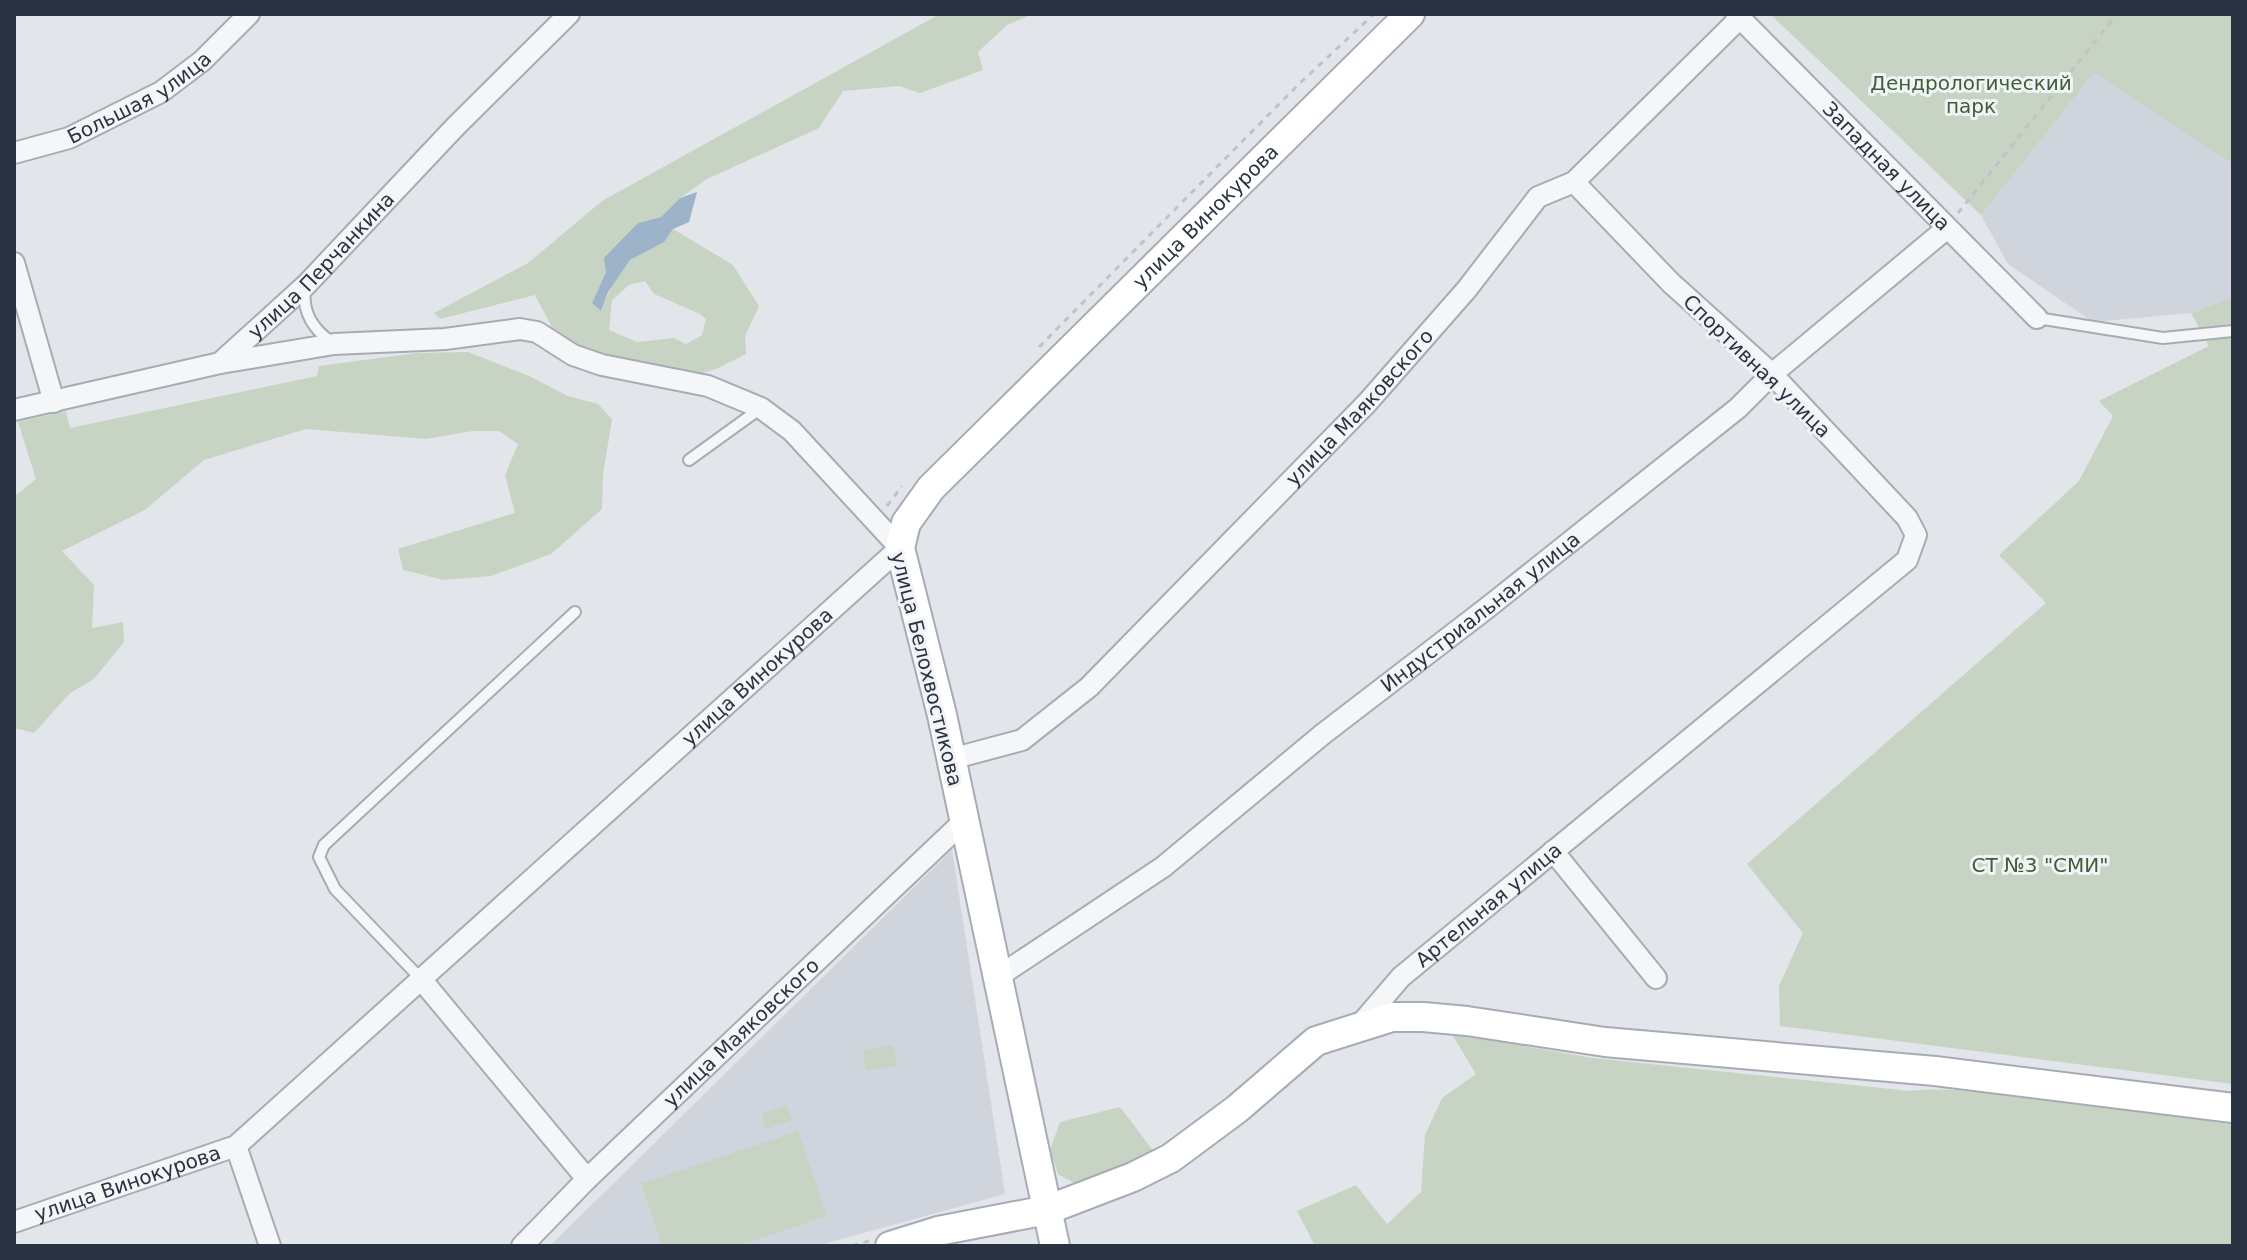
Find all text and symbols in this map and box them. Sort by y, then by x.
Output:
street label: Большая улица [63,47,216,149]
park label: Дендрологический парк [1870,71,2072,118]
street label: Западная улица [1818,97,1955,235]
street label: улица Винокурова [1128,139,1283,293]
street label: улица Перчанкина [243,187,399,344]
street label: Спортивная улица [1678,289,1836,443]
street label: улица Маяковского [1281,324,1438,491]
street label: Индустриальная улица [1376,527,1585,697]
street label: улица Белохвостикова [886,549,968,789]
street label: улица Винокурова [677,603,838,751]
street label: Артельная улица [1411,838,1567,972]
park label: СТ №3 "СМИ" [1971,853,2109,877]
street label: улица Маяковского [658,953,824,1112]
street label: улица Винокурова [31,1140,224,1226]

